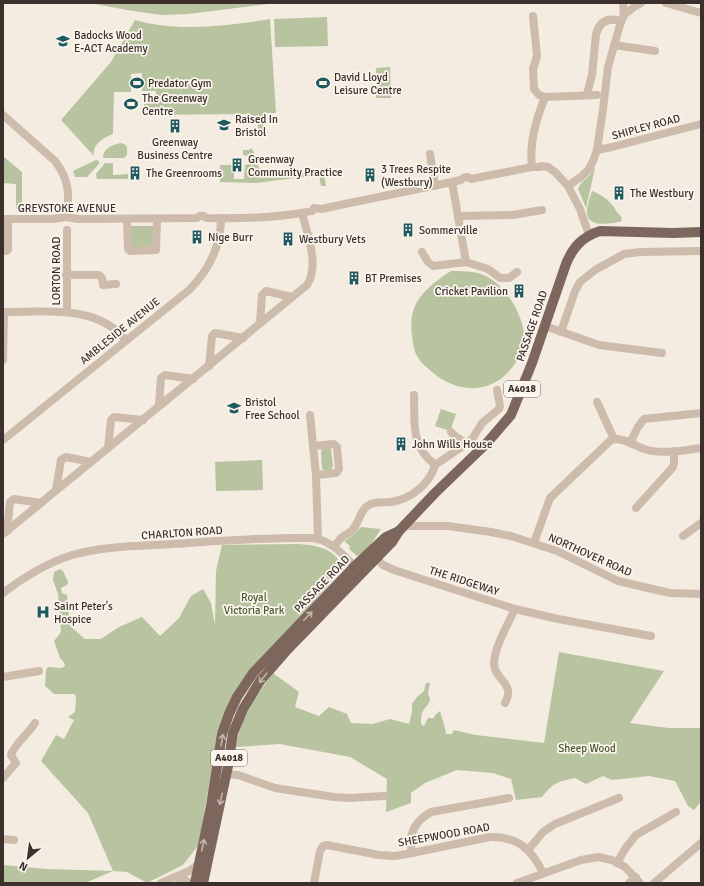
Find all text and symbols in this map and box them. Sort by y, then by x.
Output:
place label: Badocks Wood E-ACT Academy [74,29,148,55]
school or university icon: Badocks Wood E-ACT Academy [55,33,71,49]
place label: David Lloyd Leisure Centre [334,71,402,97]
sports icon: Predator Gym [129,75,145,91]
sports icon: David Lloyd Leisure Centre [315,75,331,91]
place label: Predator Gym [148,77,212,90]
place label: The Greenway Centre [142,92,208,118]
sports icon: The Greenway Centre [123,96,139,112]
street label: SHIPLEY ROAD [610,112,682,142]
place label: Raised In Bristol [235,113,278,139]
school or university icon: Raised In Bristol [216,117,232,133]
building icon: Greenway Business Centre [167,118,183,134]
place label: Greenway Business Centre [137,136,213,162]
place label: Greenway Community Practice [248,153,343,179]
building icon: Greenway Community Practice [229,157,245,173]
place label: 3 Trees Respite (Westbury) [381,163,451,189]
building icon: The Greenrooms [127,165,143,181]
place label: The Greenrooms [146,167,222,180]
building icon: 3 Trees Respite (Westbury) [362,167,378,183]
building icon: The Westbury [611,185,627,201]
place label: The Westbury [630,187,695,200]
street label: GREYSTOKE AVENUE [18,202,116,215]
building icon: Sommerville [400,222,416,238]
place label: Sommerville [419,224,478,237]
building icon: Nige Burr [189,229,205,245]
place label: Nige Burr [208,231,253,244]
building icon: Westbury Vets [280,231,296,247]
place label: Westbury Vets [299,233,366,246]
street label: LORTON ROAD [50,237,63,305]
building icon: BT Premises [346,270,362,286]
place label: BT Premises [365,272,422,285]
building icon: Cricket Pavilion [511,283,527,299]
place label: Cricket Pavilion [435,285,508,298]
street label: PASSAGE ROAD [514,289,550,363]
street label: AMBLESIDE AVENUE [77,295,163,367]
road number: A4018 [504,381,540,397]
place label: Bristol Free School [245,396,300,422]
school or university icon: Bristol Free School [226,400,242,416]
building icon: John Wills House [393,436,409,452]
place label: John Wills House [412,438,492,451]
street label: CHARLTON ROAD [141,524,223,542]
street label: NORTHOVER ROAD [546,531,634,579]
street label: PASSAGE ROAD [292,553,352,615]
street label: THE RIDGEWAY [428,564,501,599]
park label: Royal Victoria Park [224,591,285,617]
place label: Saint Peter's Hospice [54,600,113,626]
hospital icon: Saint Peter's Hospice [35,604,51,620]
one-way arrow [303,611,312,621]
one-way arrow [258,673,267,684]
one-way arrow [218,733,226,746]
park label: Sheep Wood [558,742,616,755]
road number: A4018 [211,750,247,766]
one-way arrow [216,792,224,805]
street label: SHEEPWOOD ROAD [397,821,491,849]
north arrow [8,838,48,878]
one-way arrow [199,839,207,852]
text: N [17,859,30,874]

